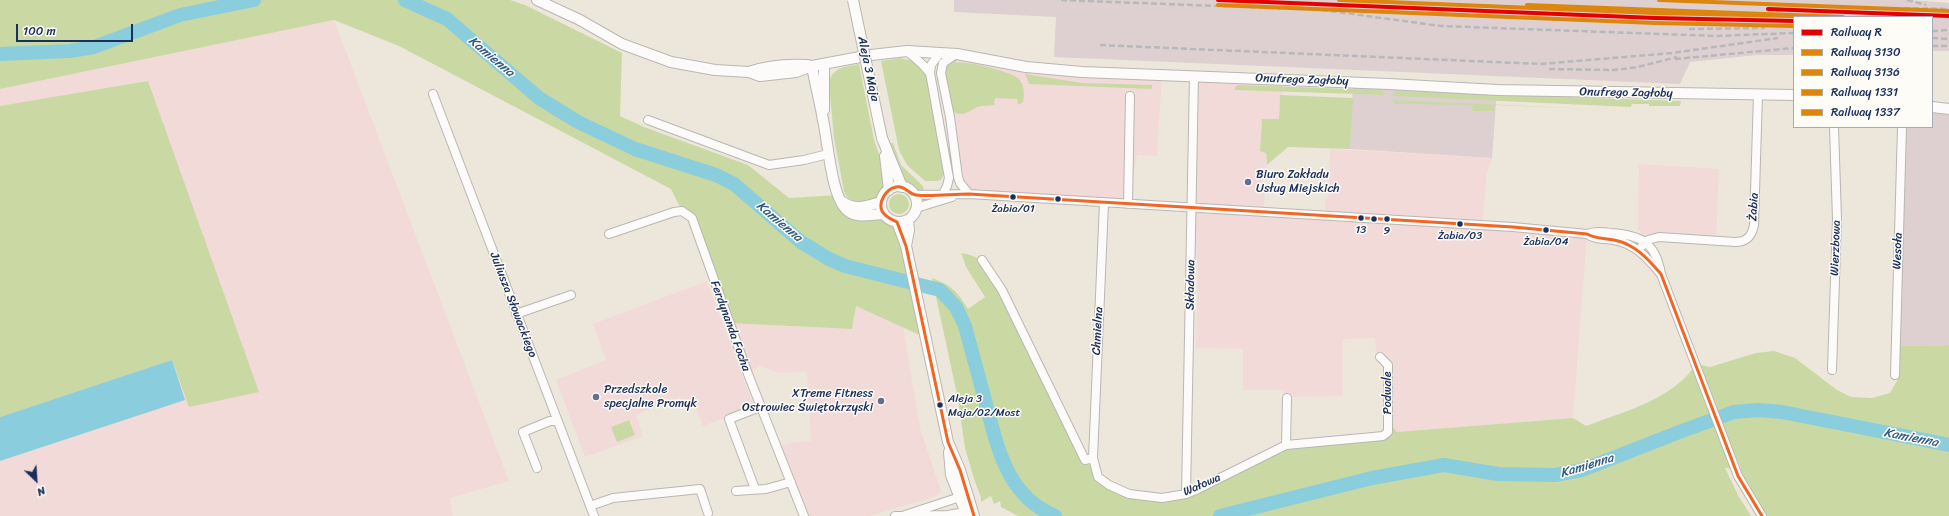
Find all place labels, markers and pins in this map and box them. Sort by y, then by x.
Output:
place label: Biuro Zakładu Usług Miejskich [1256,168,1340,196]
marker: Biuro Zakładu Usług Miejskich [1243,177,1253,187]
marker: Żabia/01 [1008,192,1018,202]
unlabelled marker [1053,194,1063,204]
place label: Żabia/01 [991,202,1035,216]
marker: 13 [1356,213,1366,223]
unlabelled marker [1369,214,1379,224]
marker: 9 [1382,214,1392,224]
marker: Żabia/03 [1455,219,1465,229]
place label: 13 [1356,223,1366,237]
place label: 9 [1384,224,1390,238]
marker: Żabia/04 [1541,225,1551,235]
place label: Żabia/03 [1438,229,1482,243]
place label: Żabia/04 [1523,235,1569,249]
place label: Przedszkole specjalne Promyk [604,383,697,411]
place label: XTreme Fitness Ostrowiec Świętokrzyski [742,387,873,415]
marker: Przedszkole specjalne Promyk [591,392,601,402]
place label: Aleja 3 Maja/02/Most [948,392,1020,418]
marker: XTreme Fitness Ostrowiec Świętokrzyski [876,396,886,406]
marker: Aleja 3 Maja/02/Most [935,400,945,410]

